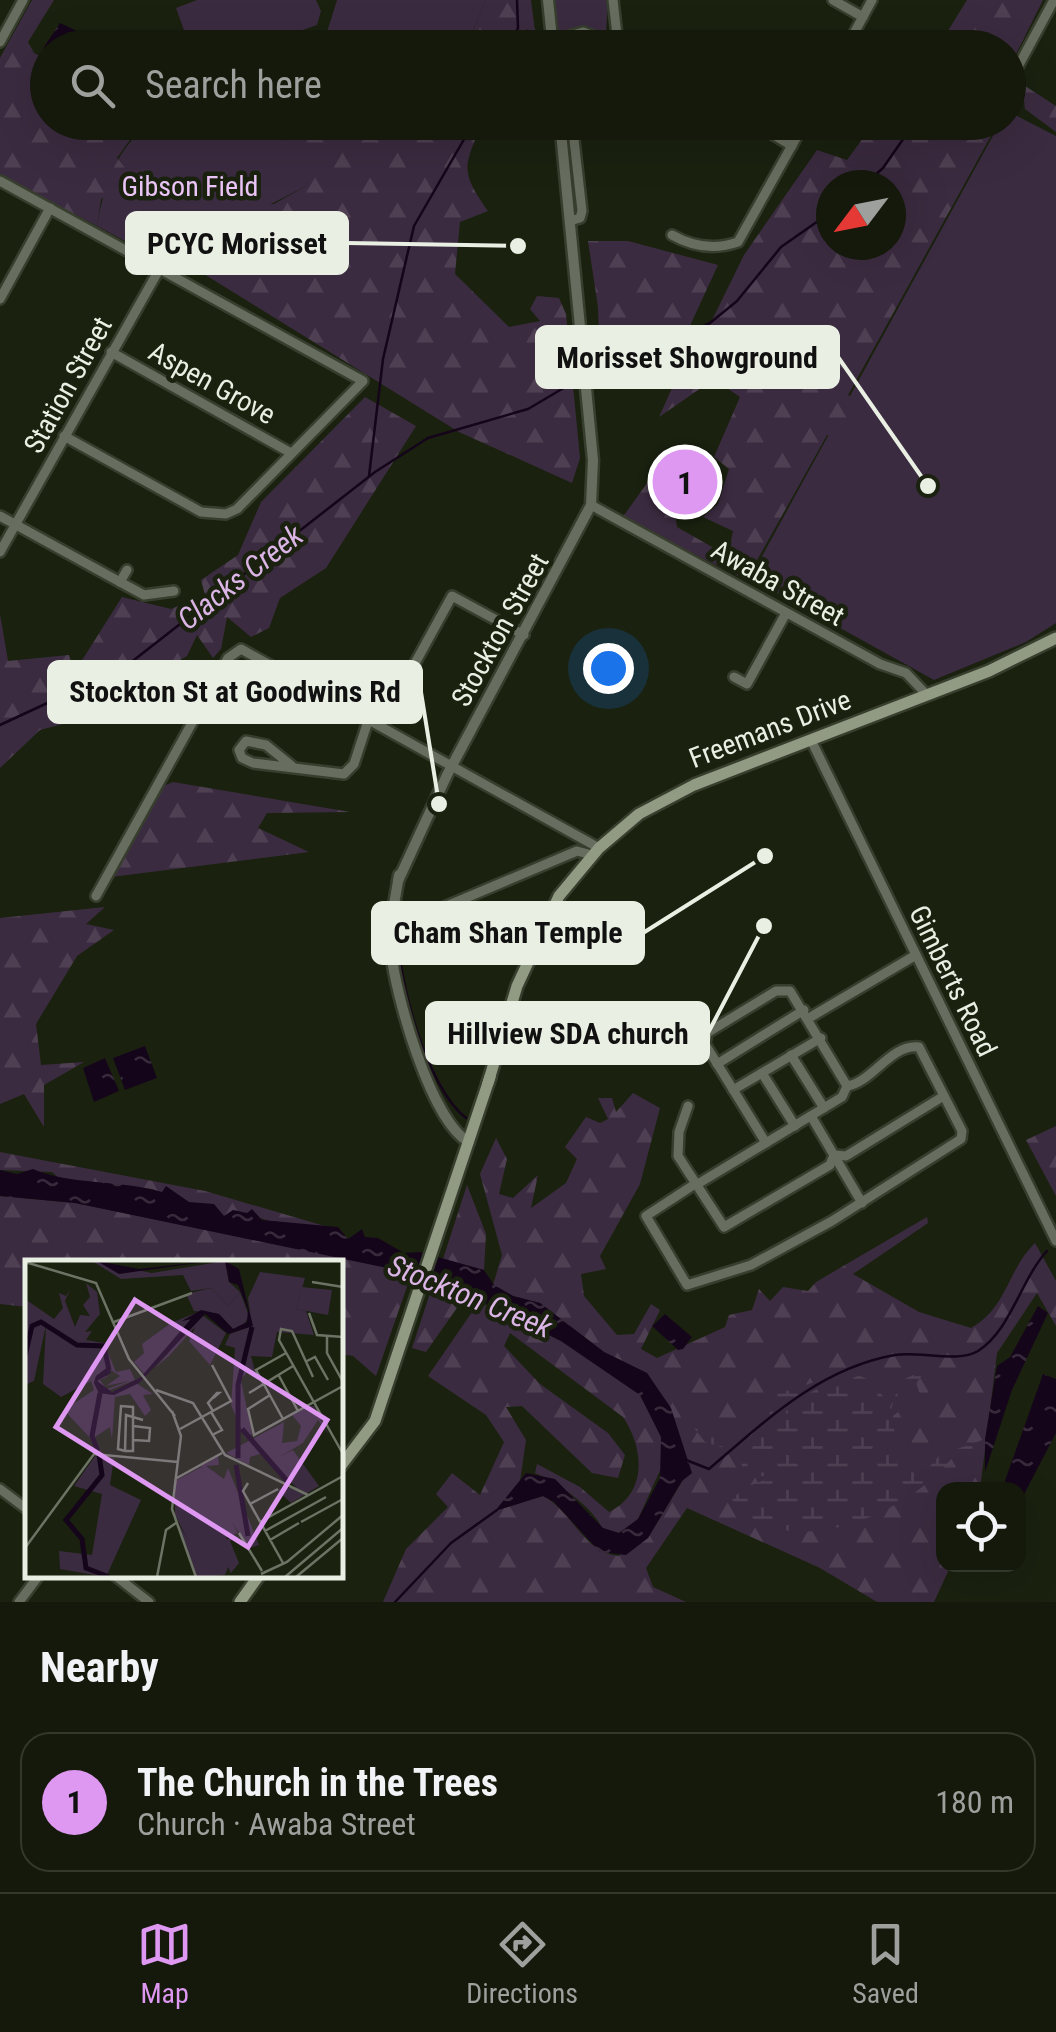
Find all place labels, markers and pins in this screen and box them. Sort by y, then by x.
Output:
callout: PCYC Morisset [127,213,347,273]
callout: Morisset Showground [537,327,838,387]
pin: 1 [652,444,718,520]
callout: Stockton St at Goodwins Rd [49,662,421,722]
callout: Cham Shan Temple [373,903,643,963]
callout: Hillview SDA church [427,1003,708,1063]

